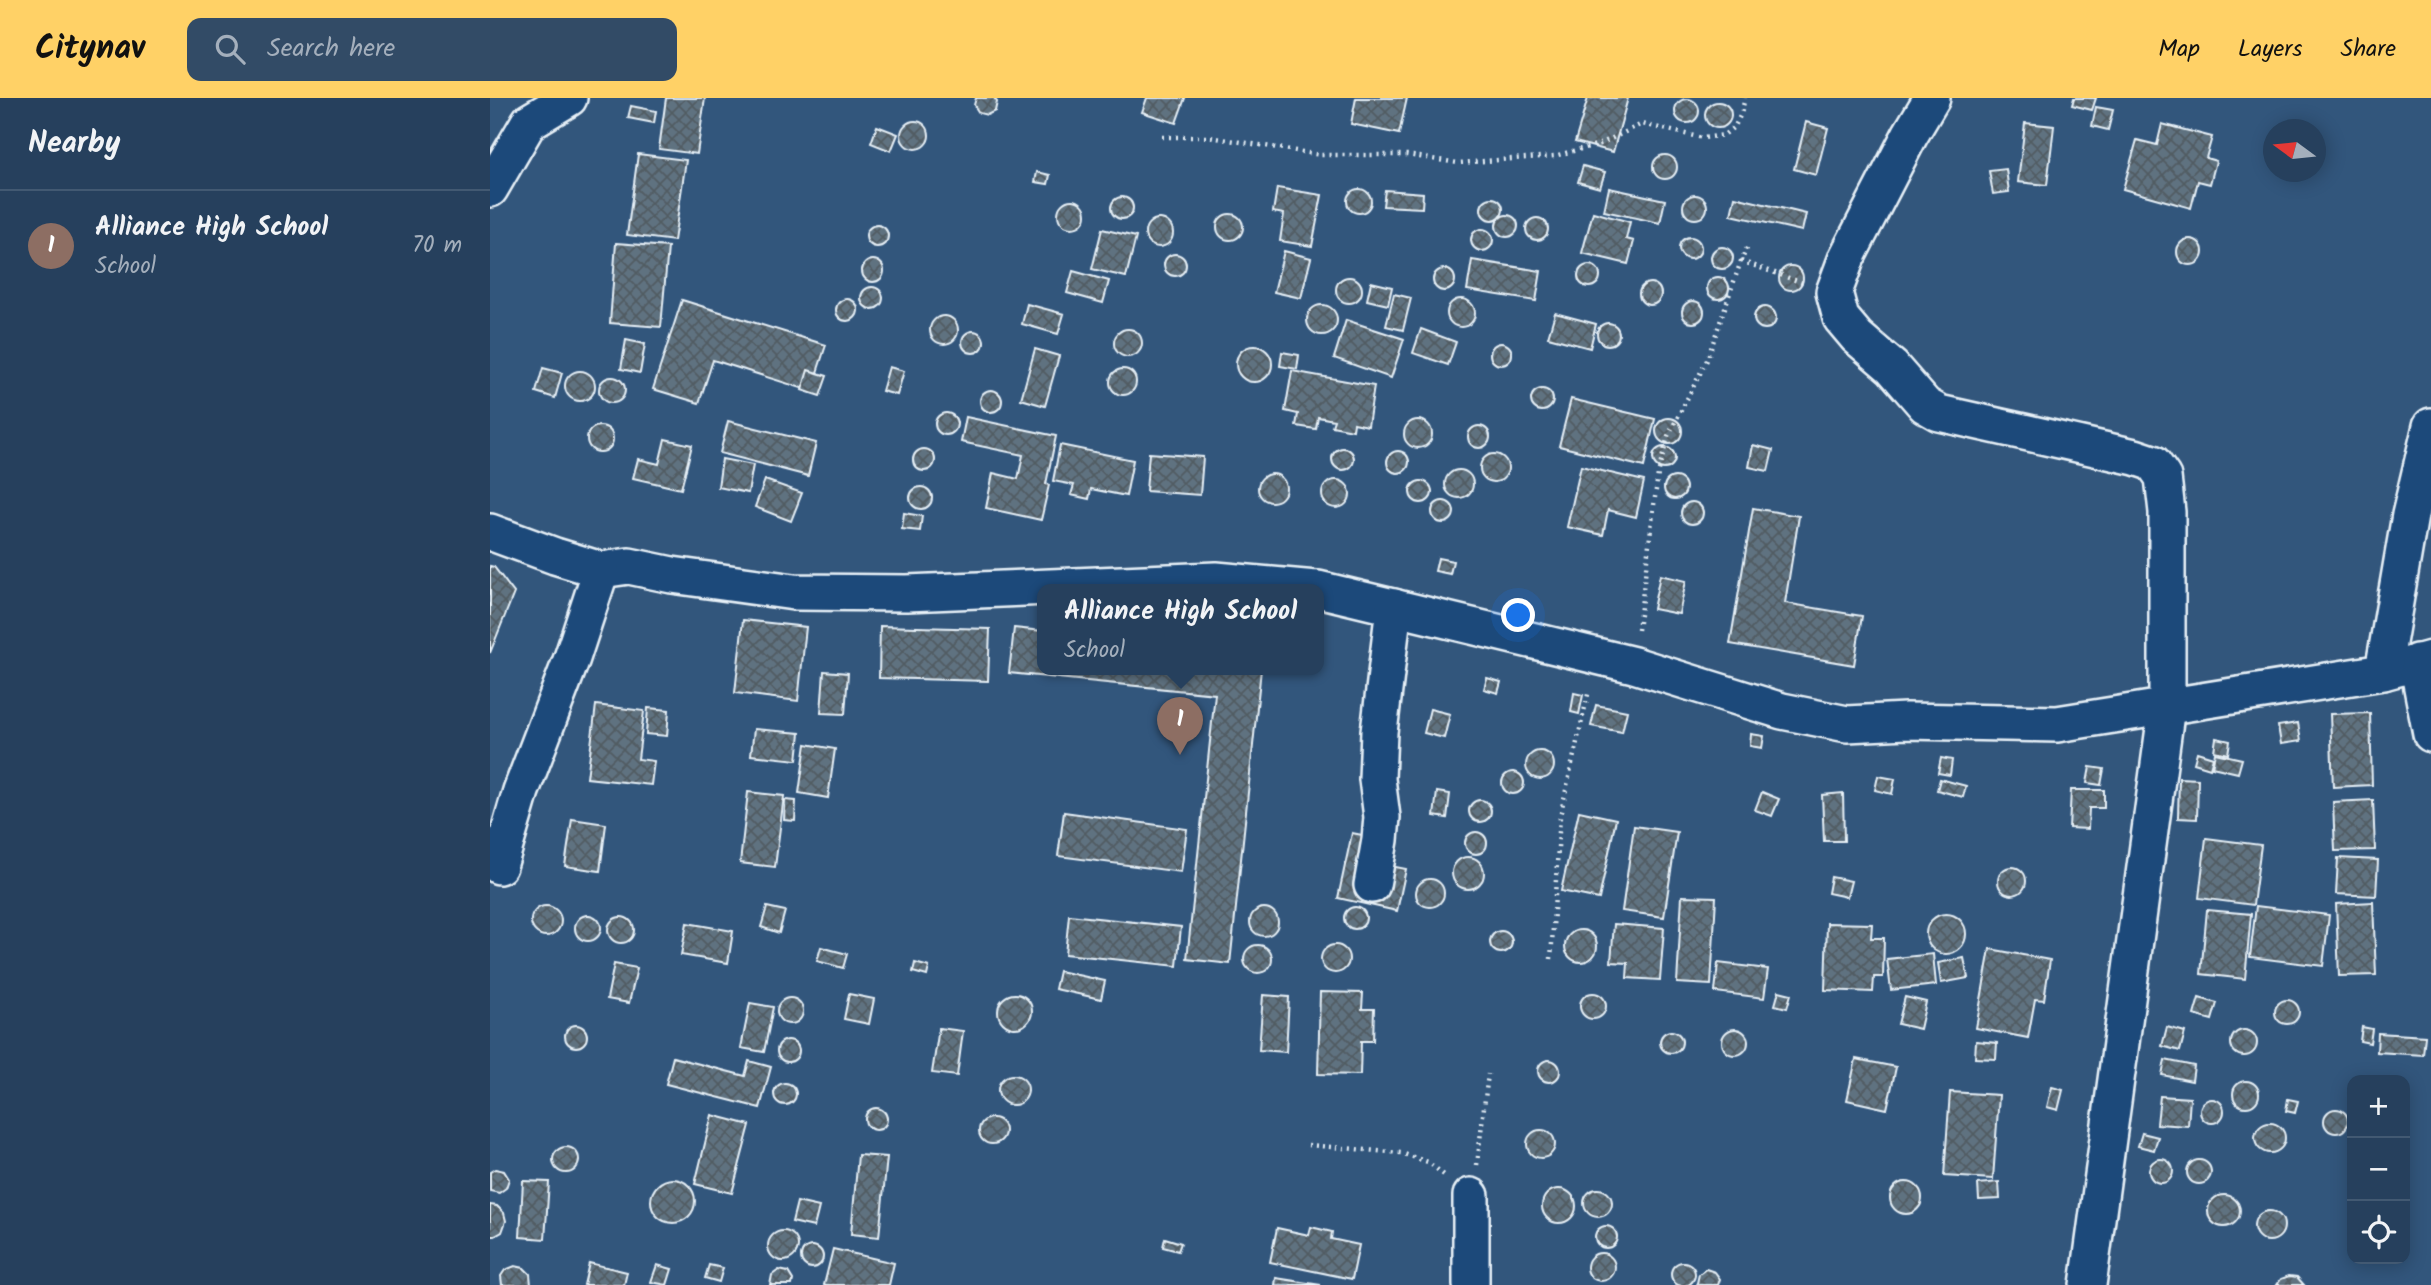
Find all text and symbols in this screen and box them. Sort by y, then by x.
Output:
search box [187,18,677,81]
text: Citynav [35,23,145,76]
text: Search here [267,28,395,70]
icon: search [211,30,249,68]
text: Map [2158,30,2200,69]
text: Layers [2238,30,2302,69]
text: Share [2340,30,2396,69]
north arrow [2263,119,2326,182]
text: Nearby [28,120,120,168]
text: Alliance High School [95,207,328,249]
text: 1 [48,228,54,264]
text: 70 m [412,228,462,264]
text: School [95,249,156,285]
popup [1037,584,1324,675]
text: Alliance High School [1064,591,1297,633]
your location [1501,598,1535,632]
text: School [1064,633,1125,669]
pin: 1 [1157,697,1203,755]
map controls [2347,1075,2410,1264]
button: + [2347,1075,2410,1138]
button: − [2347,1138,2410,1201]
button: locate [2347,1201,2410,1264]

